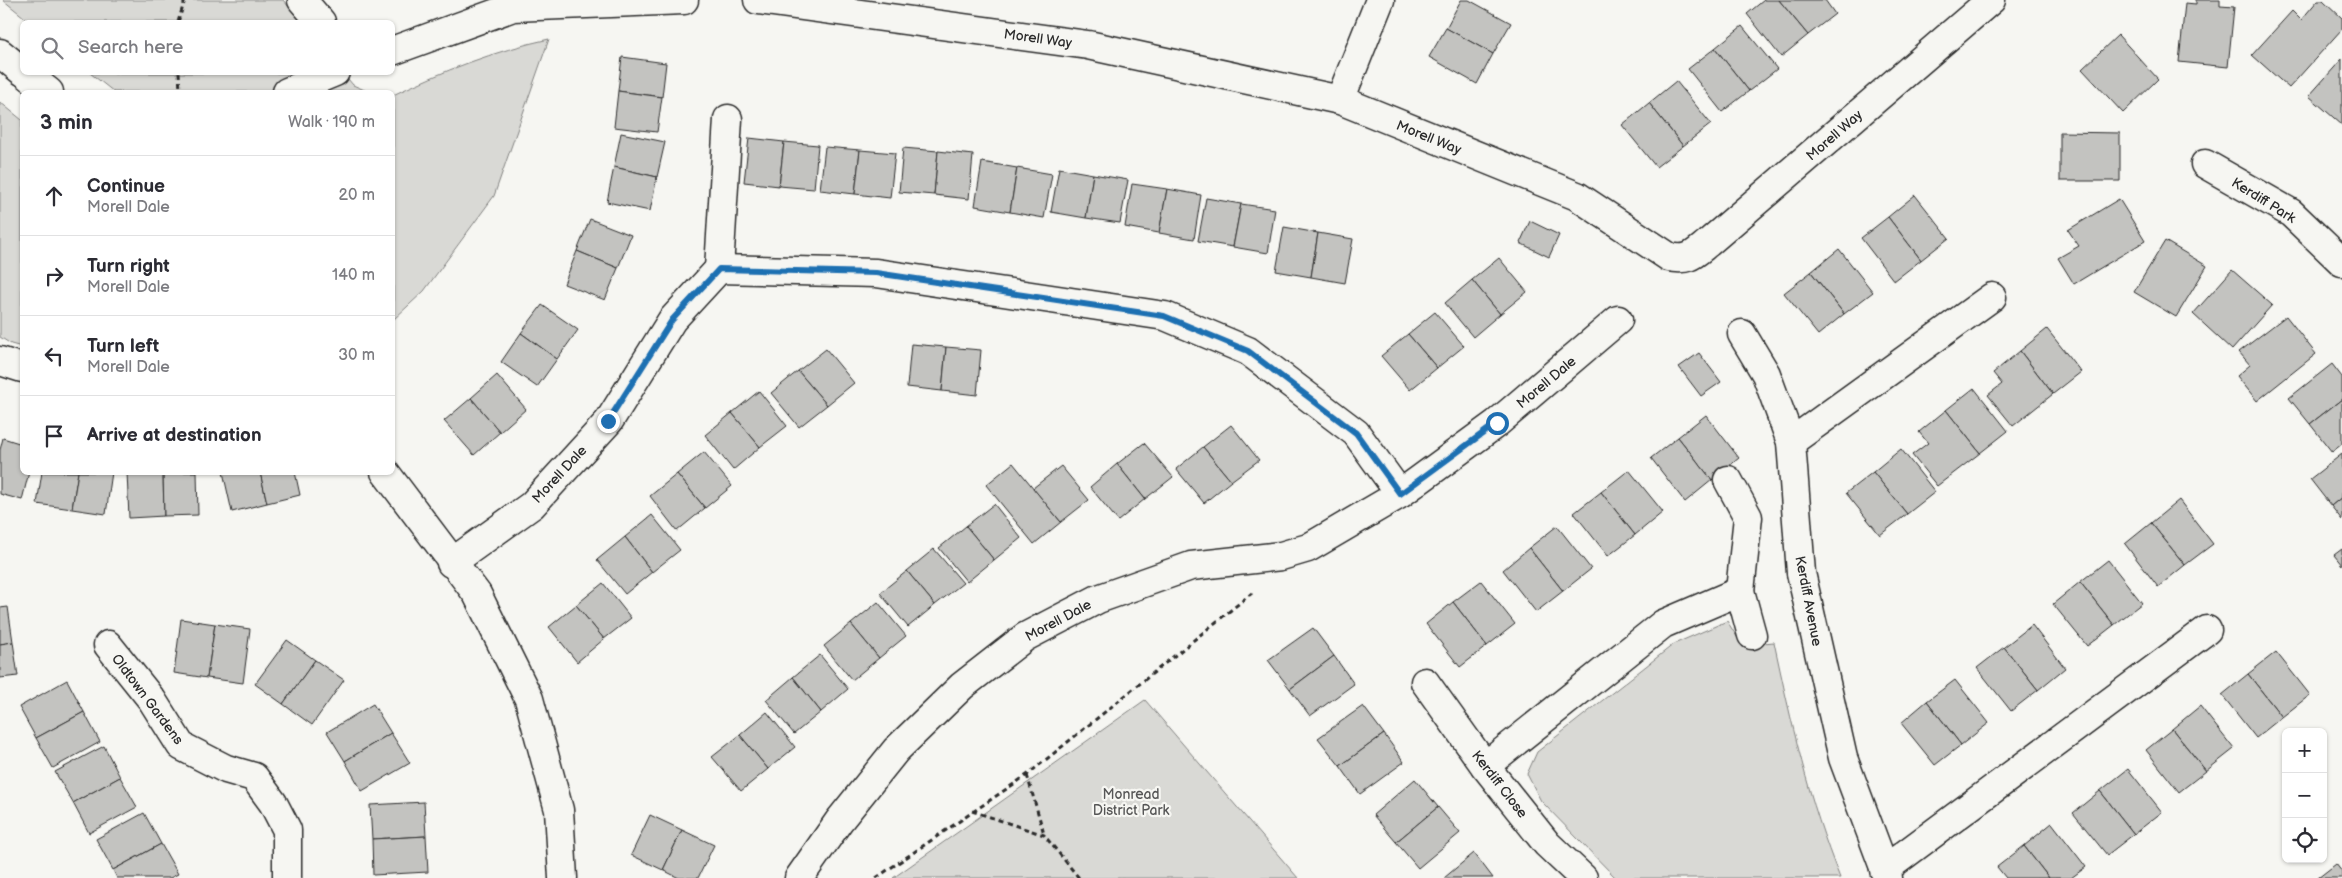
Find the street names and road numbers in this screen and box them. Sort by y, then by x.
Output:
street label: Morell Way [1003,25,1074,52]
street label: Morell Way [1803,106,1866,164]
street label: Morell Way [1394,117,1465,158]
street label: Kerdiff Park [2228,174,2299,227]
street label: Morell Dale [1513,353,1580,412]
street label: Morell Dale [528,442,590,507]
street label: Kerdiff Avenue [1791,555,1826,648]
street label: Morell Dale [1022,596,1094,645]
street label: Oldtown Gardens [108,651,187,748]
street label: Kerdiff Close [1468,747,1531,821]

